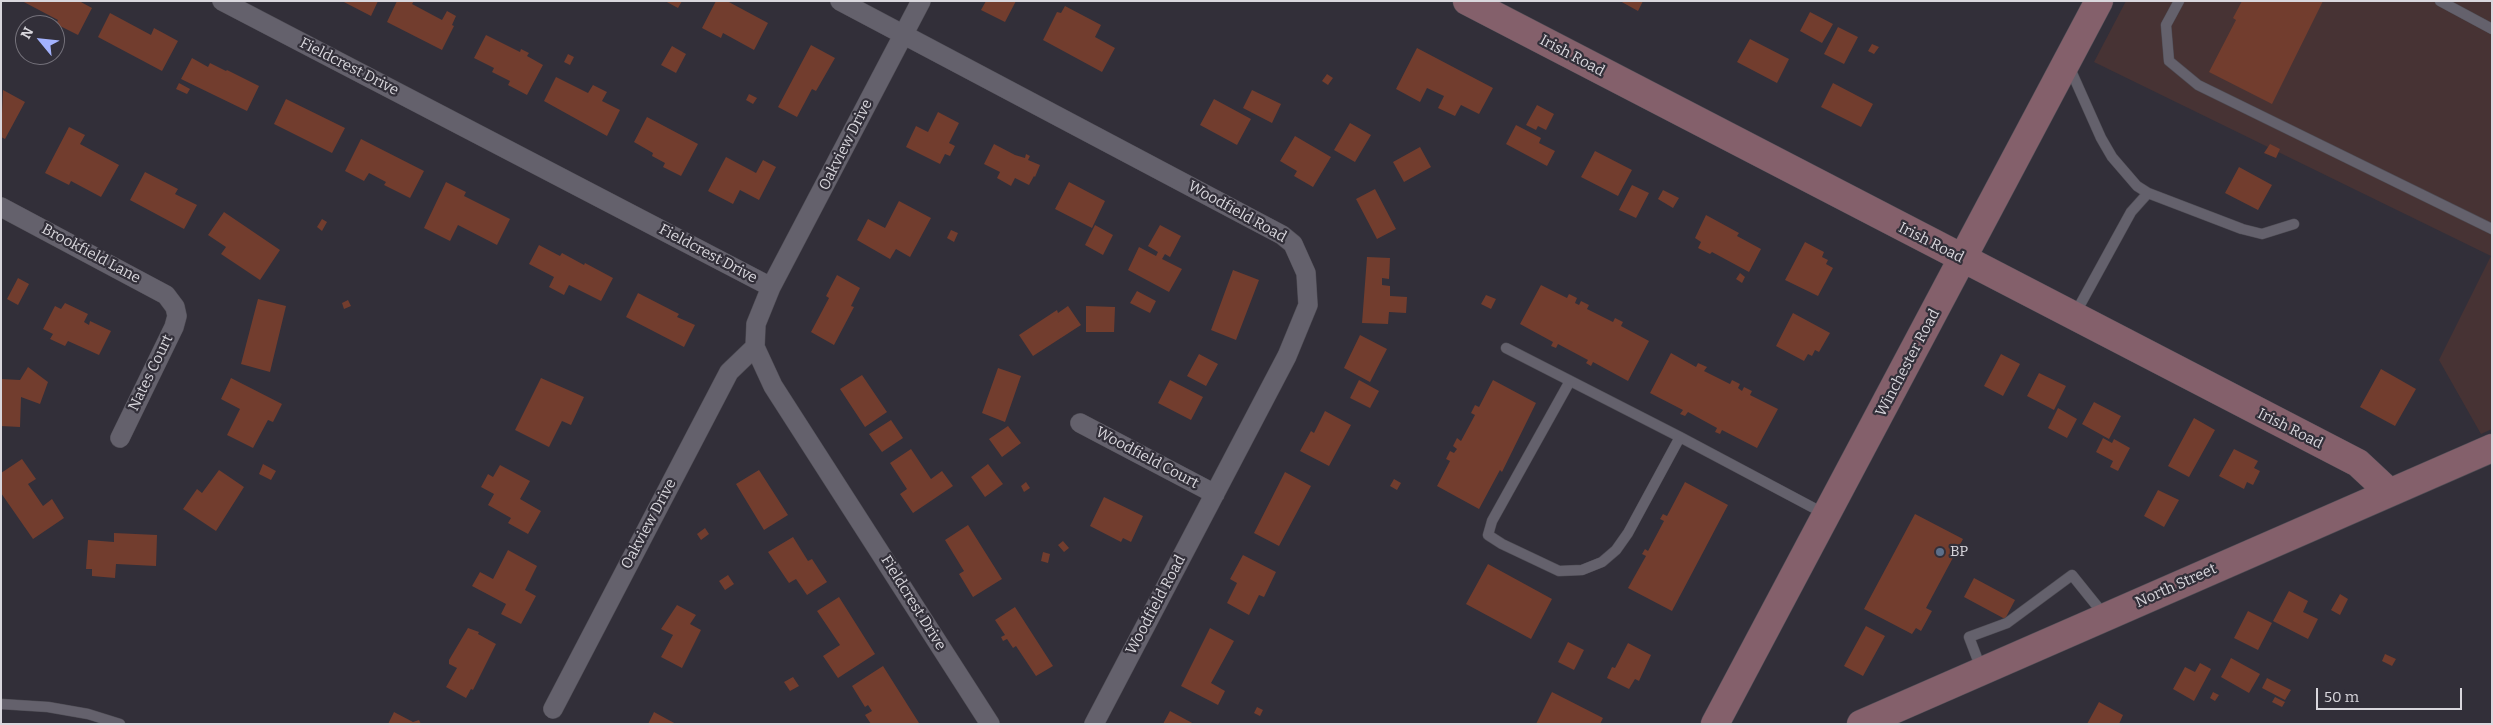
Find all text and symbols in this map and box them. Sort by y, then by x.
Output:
north arrow [15,15,65,65]
text: N [17,24,37,42]
street label: Irish Road [1536,31,1608,81]
street label: Fieldcrest Drive [297,34,401,100]
street label: Oakview Drive [815,97,877,193]
street label: Woodfield Road [1185,177,1289,247]
street label: Irish Road [1895,219,1967,267]
street label: Brookfield Lane [38,220,144,288]
street label: Fieldcrest Drive [656,221,760,287]
street label: Winchester Road [1872,306,1944,420]
street label: Nates Court [125,332,177,414]
street label: Irish Road [2254,405,2326,453]
street label: Woodfield Court [1092,423,1202,493]
street label: Oakview Drive [618,476,680,572]
place label: BP [1950,543,1968,561]
marker: BP [1934,546,1946,558]
street label: Fieldcrest Drive [877,552,949,654]
street label: Woodfield Road [1122,552,1190,658]
street label: North Street [2133,560,2219,612]
scale bar [2318,678,2464,710]
text: 50 m [2324,688,2359,706]

